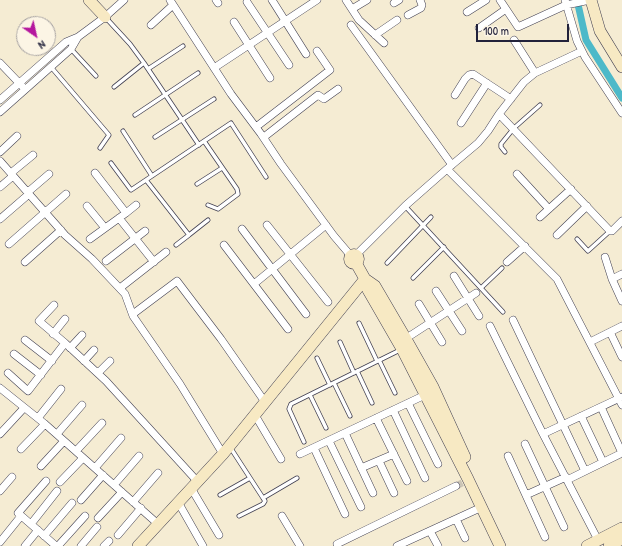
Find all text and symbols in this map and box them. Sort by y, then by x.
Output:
north arrow [16,16,56,56]
scale bar [478,16,571,42]
text: 100 m [483,22,509,39]
text: N [36,38,49,53]

